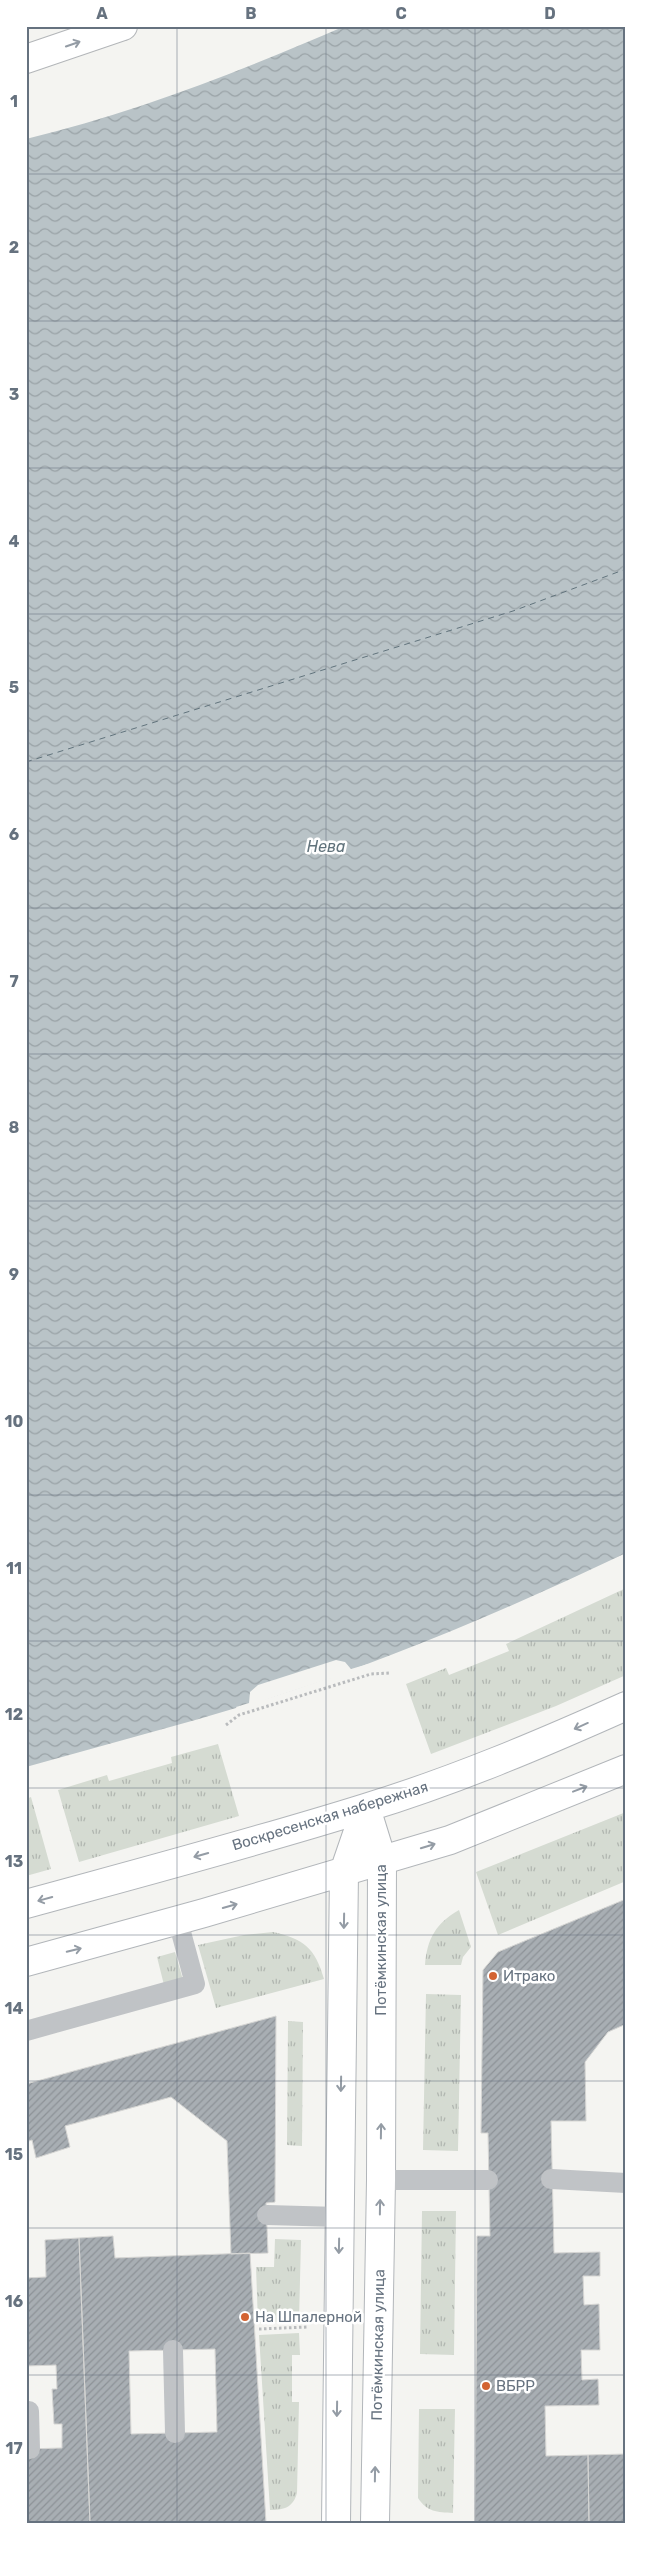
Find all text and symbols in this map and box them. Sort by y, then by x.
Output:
text: A [96,4,108,23]
text: B [245,4,257,23]
text: C [395,4,407,23]
text: D [544,4,556,23]
one-way arrow [64,39,80,48]
text: 1 [10,92,18,111]
text: 2 [9,238,19,257]
text: 3 [9,385,19,404]
text: 4 [9,532,20,551]
text: 5 [9,678,19,697]
text: 6 [9,825,19,844]
water label: Нева [307,837,345,856]
text: 7 [9,972,19,991]
text: 8 [9,1118,20,1137]
text: 9 [9,1265,19,1284]
text: 10 [5,1412,24,1431]
text: 11 [6,1559,22,1578]
text: 12 [5,1705,23,1724]
one-way arrow [574,1721,589,1731]
street label: Воскресенская набережная [230,1778,430,1854]
one-way arrow [572,1784,587,1793]
one-way arrow [420,1841,436,1851]
one-way arrow [194,1850,210,1860]
text: 13 [5,1852,23,1871]
street label: Потёмкинская улица [372,1864,390,2016]
one-way arrow [37,1895,53,1904]
one-way arrow [221,1900,237,1910]
one-way arrow [339,1912,349,1929]
one-way arrow [65,1945,81,1955]
place label: Итрако [503,1967,555,1985]
marker: Итрако [487,1970,499,1982]
text: 14 [5,1999,24,2018]
one-way arrow [336,2075,346,2091]
one-way arrow [376,2123,386,2140]
text: 15 [5,2145,23,2164]
one-way arrow [375,2199,385,2215]
one-way arrow [334,2238,344,2254]
street label: Потёмкинская улица [368,2269,388,2421]
text: 16 [5,2292,23,2311]
place label: На Шпалерной [255,2308,362,2326]
marker: На Шпалерной [239,2311,251,2323]
place label: ВБРР [496,2377,535,2395]
marker: ВБРР [480,2380,492,2392]
one-way arrow [332,2400,342,2416]
text: 17 [5,2439,23,2458]
one-way arrow [371,2466,380,2482]

